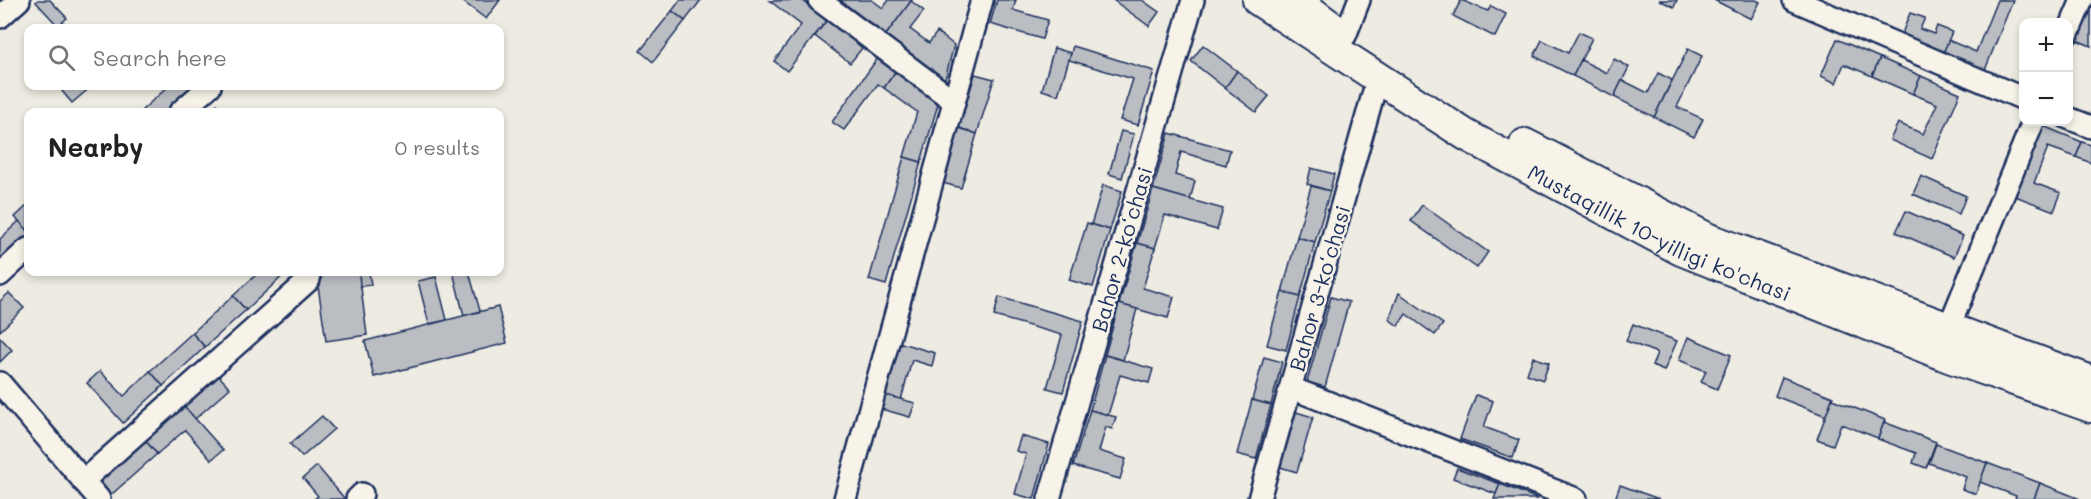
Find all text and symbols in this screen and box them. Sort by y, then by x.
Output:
map controls [2019,18,2073,126]
button: + [2019,18,2073,72]
search box [24,24,504,90]
icon: search [45,41,78,74]
text: Search here [93,43,227,72]
button: − [2019,72,2073,126]
text: Nearby [48,130,143,164]
text: 0 results [395,134,480,160]
street label: Mustaqillik 10-yilligi ko'chasi [1524,157,1795,306]
street label: Bahor 2-koʻchasi [1084,163,1158,335]
street label: Bahor 3-koʻchasi [1282,202,1356,374]

